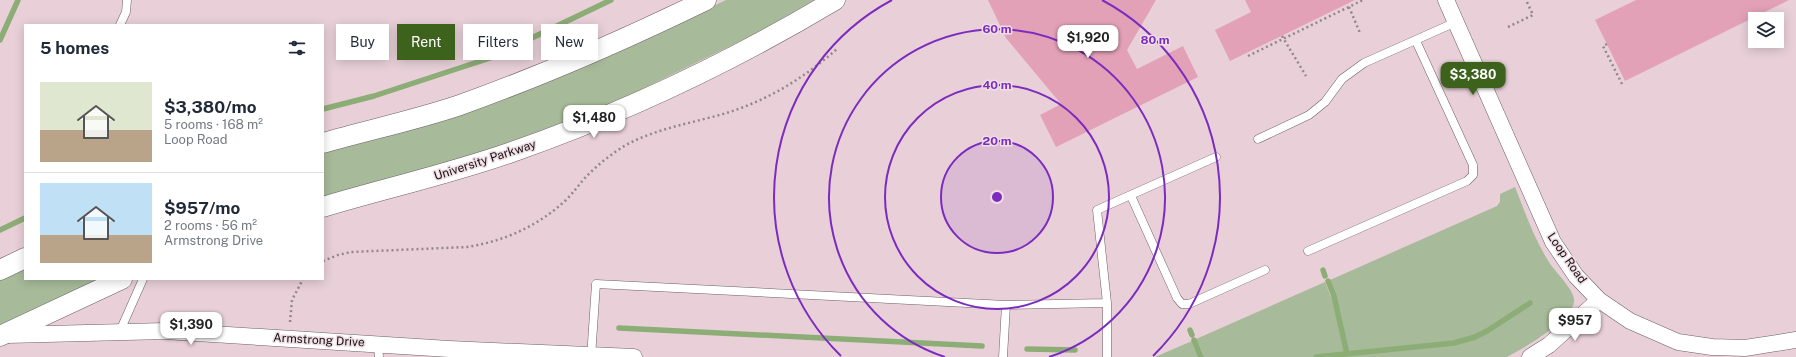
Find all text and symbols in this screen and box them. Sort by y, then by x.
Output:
map controls [1748,12,1784,48]
button: layers [1748,12,1784,48]
text: 60 m [982,22,1012,36]
chip: Buy [336,24,389,60]
chip: Rent [397,24,455,60]
chip: Filters [463,24,533,60]
chip: New [541,24,598,60]
pin: $1,920 [1055,25,1121,59]
text: $1,920 [1066,30,1110,45]
text: 80 m [1140,33,1170,47]
icon: filters [286,37,308,59]
text: 5 homes [40,38,109,58]
pin: $3,380 [1440,62,1506,96]
text: $3,380 [1450,67,1496,82]
text: 40 m [982,78,1012,92]
text: $3,380/mo [164,97,257,117]
icon: home [72,98,120,146]
pin: $1,480 [561,105,627,139]
text: $1,480 [572,110,616,125]
text: 5 rooms · 168 m² [164,117,263,132]
text: Loop Road [164,132,228,147]
text: 20 m [983,134,1012,148]
street label: University Parkway [432,137,538,183]
centre of rings [990,190,1004,204]
text: $957/mo [164,198,240,218]
icon: home [72,199,120,247]
text: 2 rooms · 56 m² [164,218,257,233]
street label: Loop Road [1544,230,1590,286]
text: Armstrong Drive [164,233,263,248]
pin: $957 [1551,308,1599,342]
pin: $1,390 [158,312,224,346]
text: $957 [1558,313,1592,328]
text: $1,390 [169,317,213,332]
street label: Armstrong Drive [273,331,365,349]

